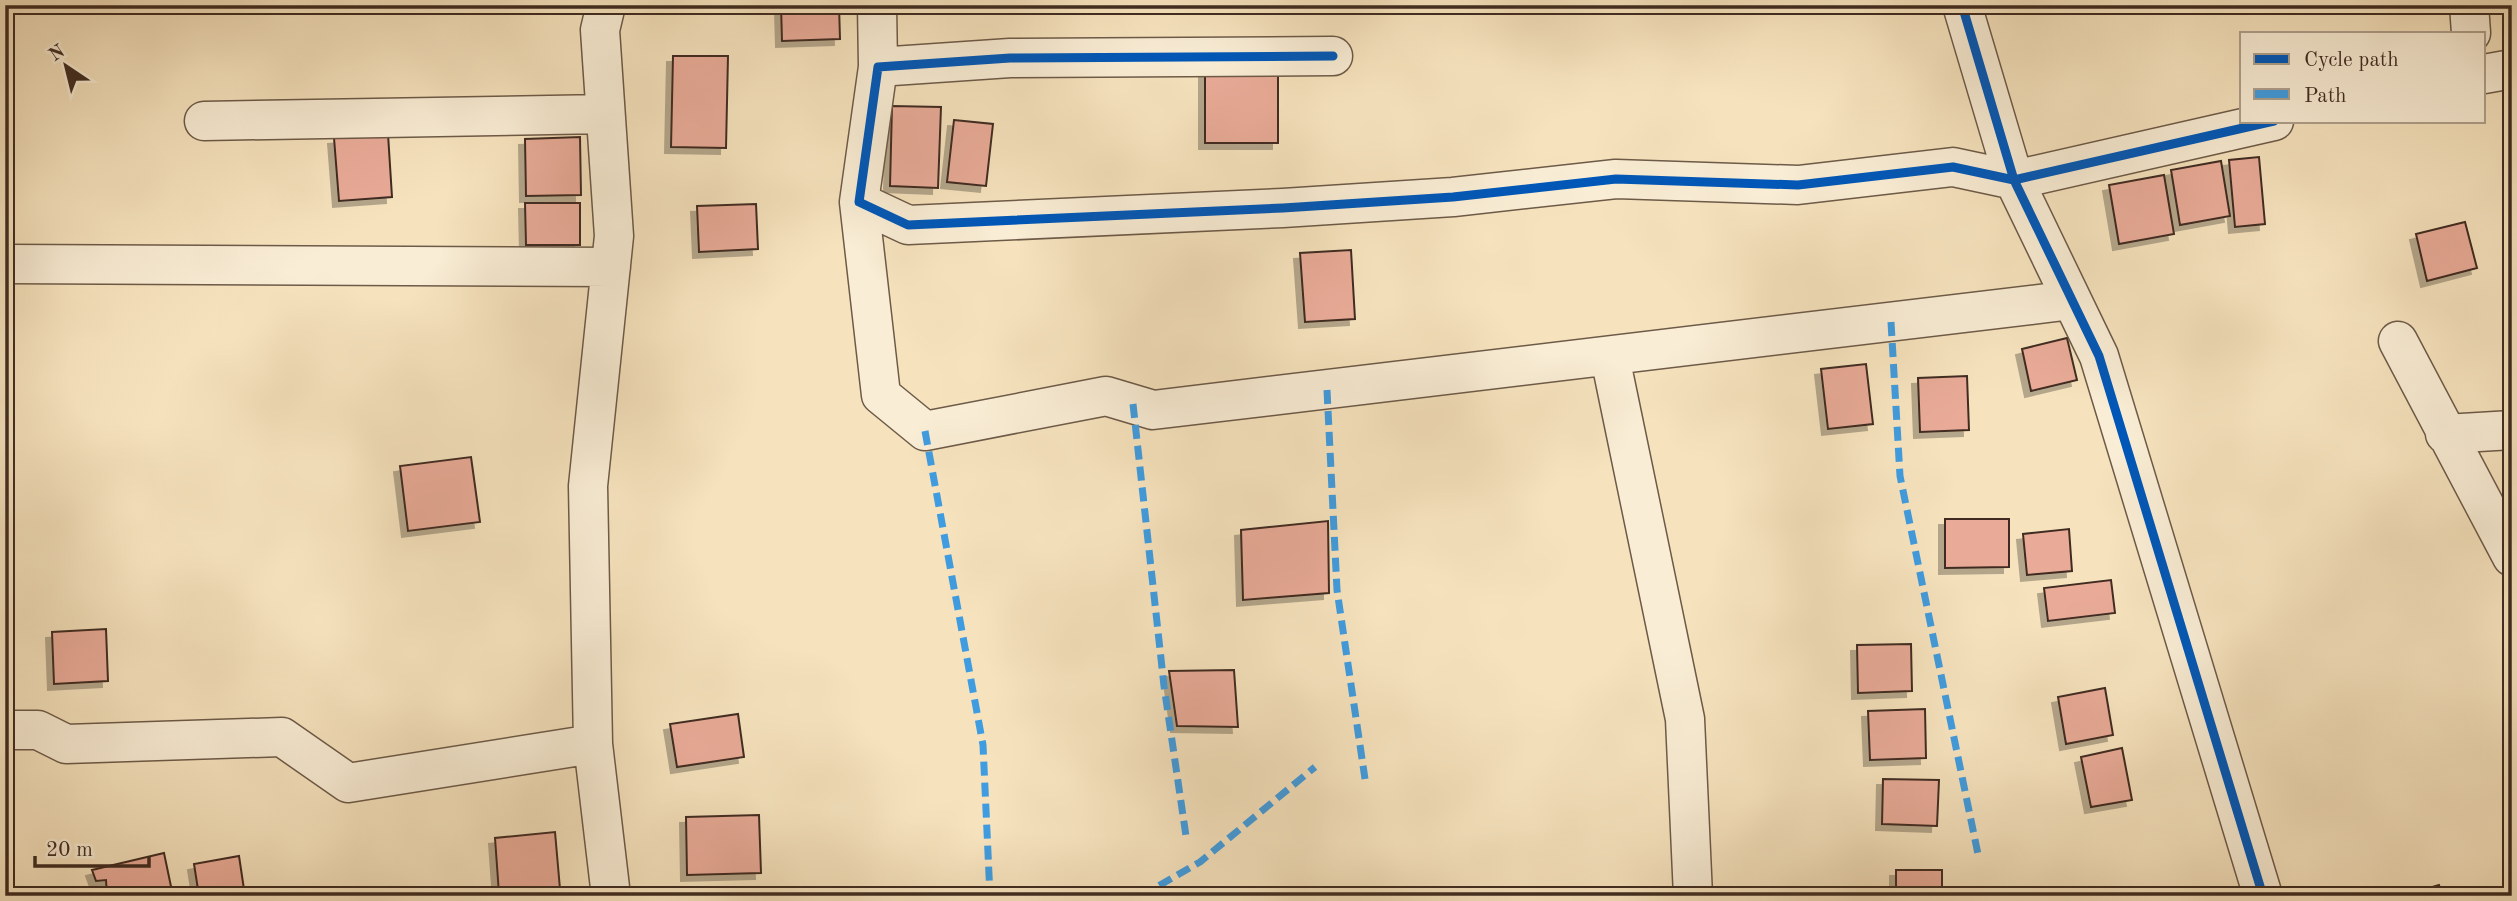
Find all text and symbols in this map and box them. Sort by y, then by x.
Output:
north arrow [32,32,102,102]
legend [2240,32,2486,122]
text: N [46,42,69,66]
text: Cycle path [2304,50,2399,71]
text: Path [2304,86,2347,107]
scale bar [35,824,149,868]
text: 20 m [46,840,93,861]

